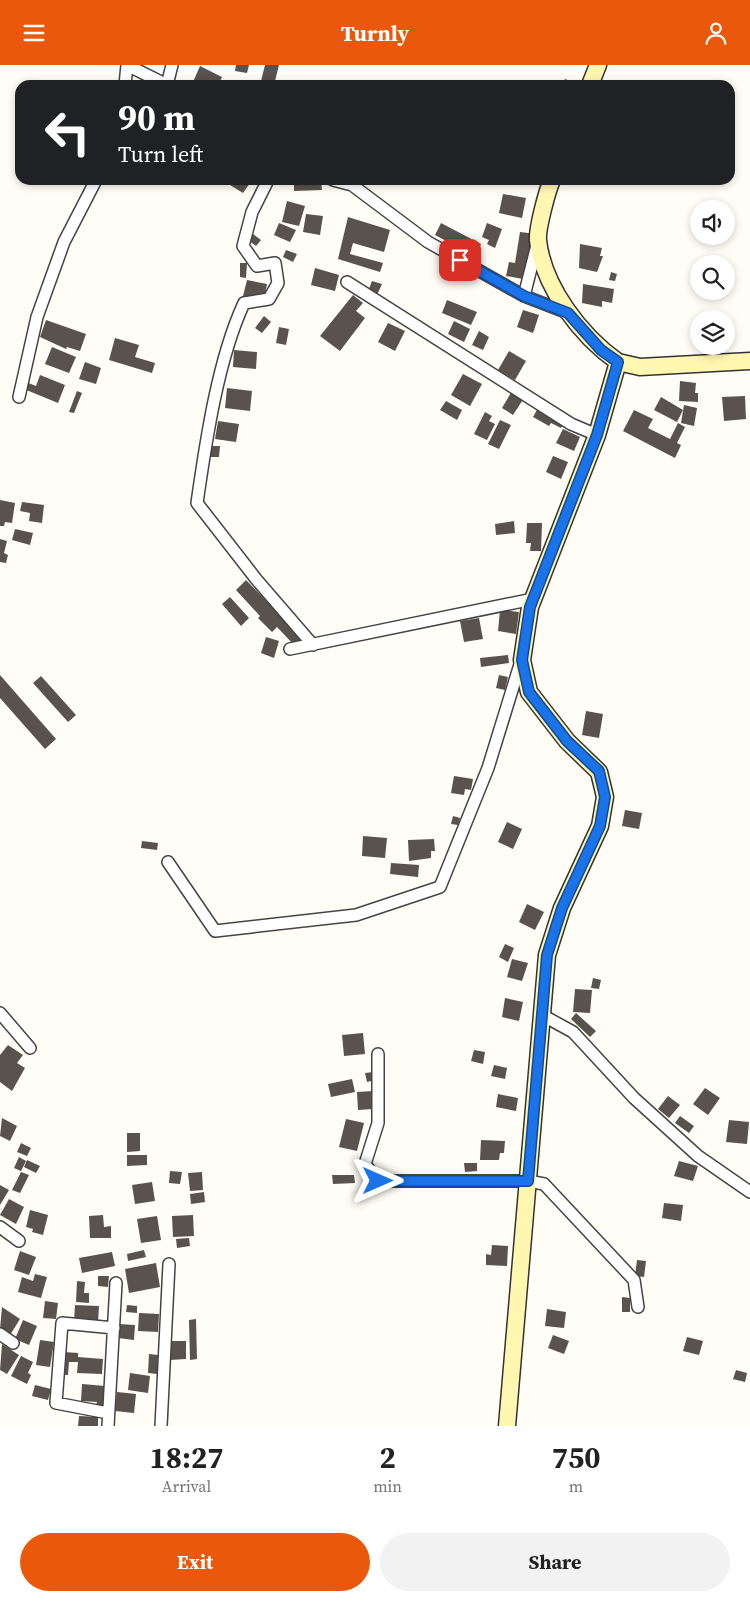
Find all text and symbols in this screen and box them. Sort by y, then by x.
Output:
text: Turnly [341,18,409,48]
icon: menu [20,19,48,47]
icon: person [702,19,730,47]
text: 90 m [118,94,195,142]
icon: left [35,100,100,165]
text: Turn left [118,139,203,169]
map controls [690,200,735,355]
button: sound [690,200,735,245]
pin [439,239,481,281]
icon: arrive [446,246,474,274]
button: search [690,255,735,300]
button: layers [690,310,735,355]
position arrow [351,1154,403,1206]
text: 18:27 [150,1437,224,1478]
text: 2 [379,1437,396,1478]
text: 750 [552,1437,600,1478]
text: Arrival [162,1475,211,1497]
text: min [373,1475,402,1497]
text: m [569,1475,583,1497]
button: Exit [20,1533,370,1591]
button: Share [380,1533,730,1591]

